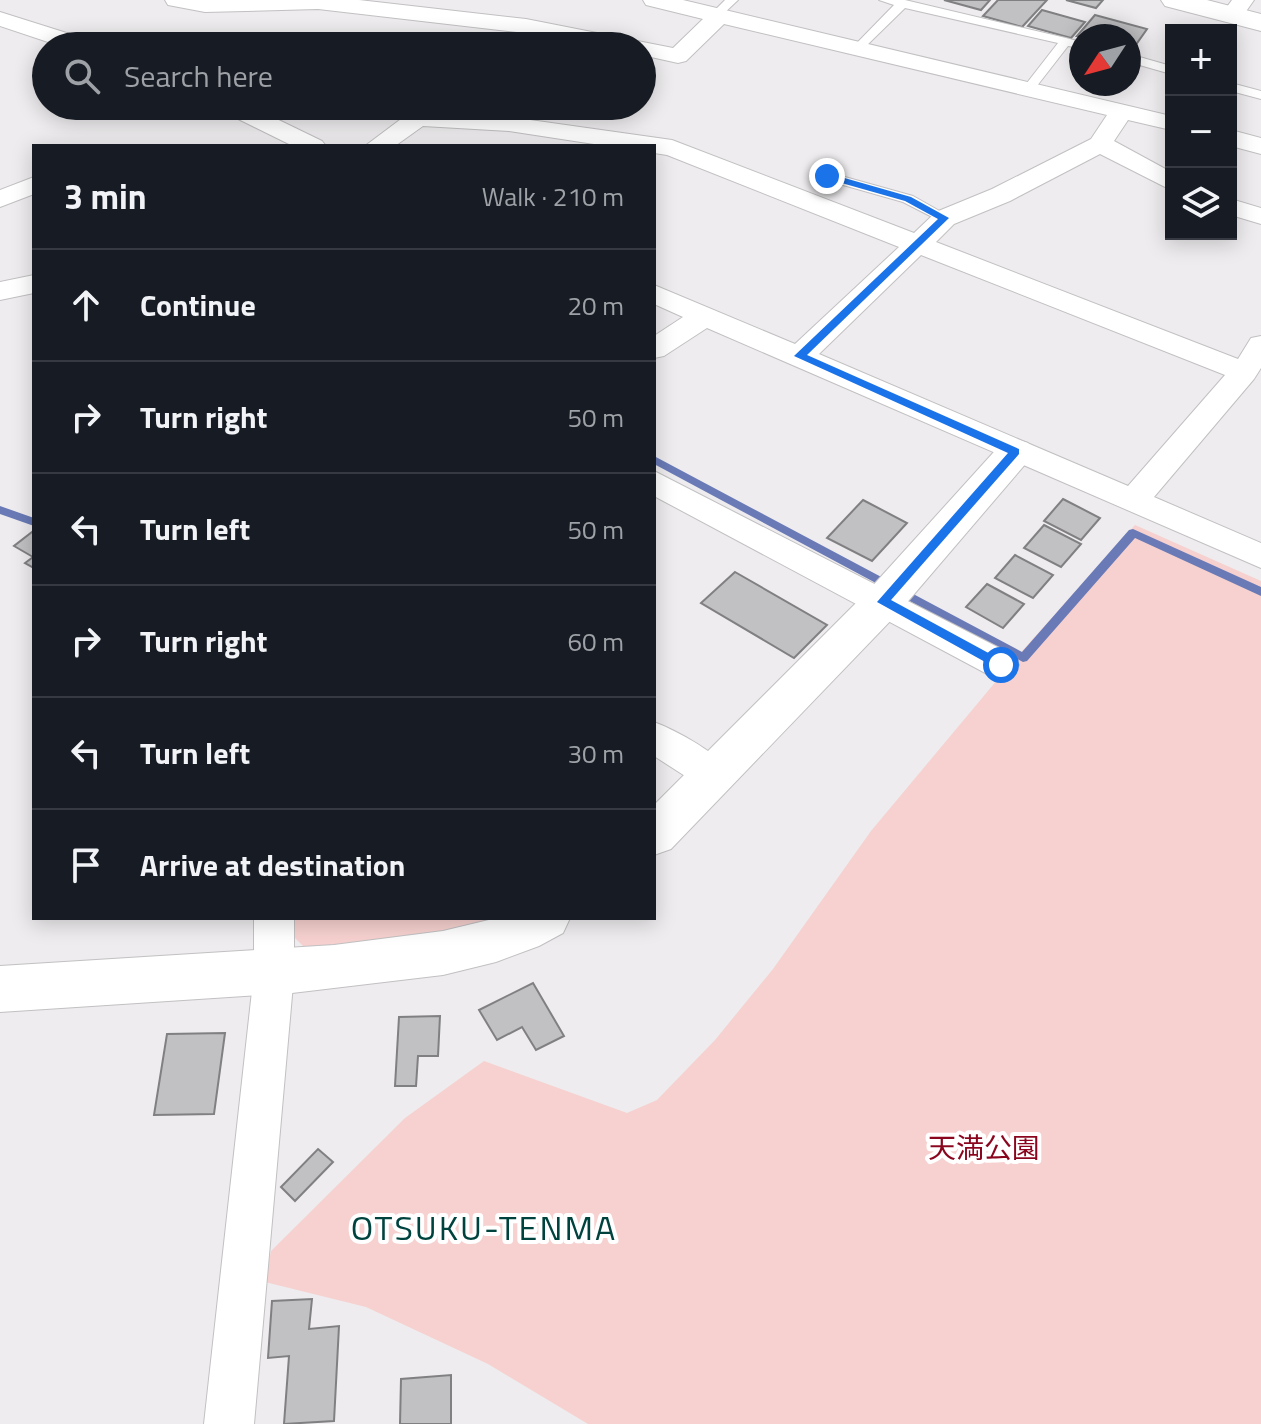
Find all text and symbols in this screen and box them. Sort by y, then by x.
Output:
north arrow [1069,24,1141,96]
map controls [1165,24,1237,240]
button: + [1165,24,1237,96]
search box [32,32,656,120]
text: Search here [124,53,273,99]
icon: search [60,54,104,98]
button: − [1165,96,1237,168]
route end [809,158,845,194]
button: layers [1165,168,1237,240]
text: 3 min [64,170,147,222]
text: Walk · 210 m [482,177,624,216]
text: Continue [140,282,256,328]
icon: ahead [64,283,108,327]
text: 20 m [567,286,624,325]
text: Turn right [140,394,268,440]
icon: right [64,395,108,439]
text: 50 m [567,398,624,437]
text: Turn left [140,506,250,552]
icon: left [64,507,108,551]
text: 50 m [567,510,624,549]
text: Turn right [140,618,268,664]
icon: right [64,619,108,663]
text: 60 m [567,622,624,661]
route start [983,647,1019,683]
text: Turn left [140,730,250,776]
icon: left [64,731,108,775]
text: 30 m [567,734,624,773]
text: Arrive at destination [140,842,405,888]
icon: arrive [64,843,108,887]
park label: 天満公園 [928,1126,1040,1169]
district label: OTSUKU-TENMA [351,1201,617,1253]

